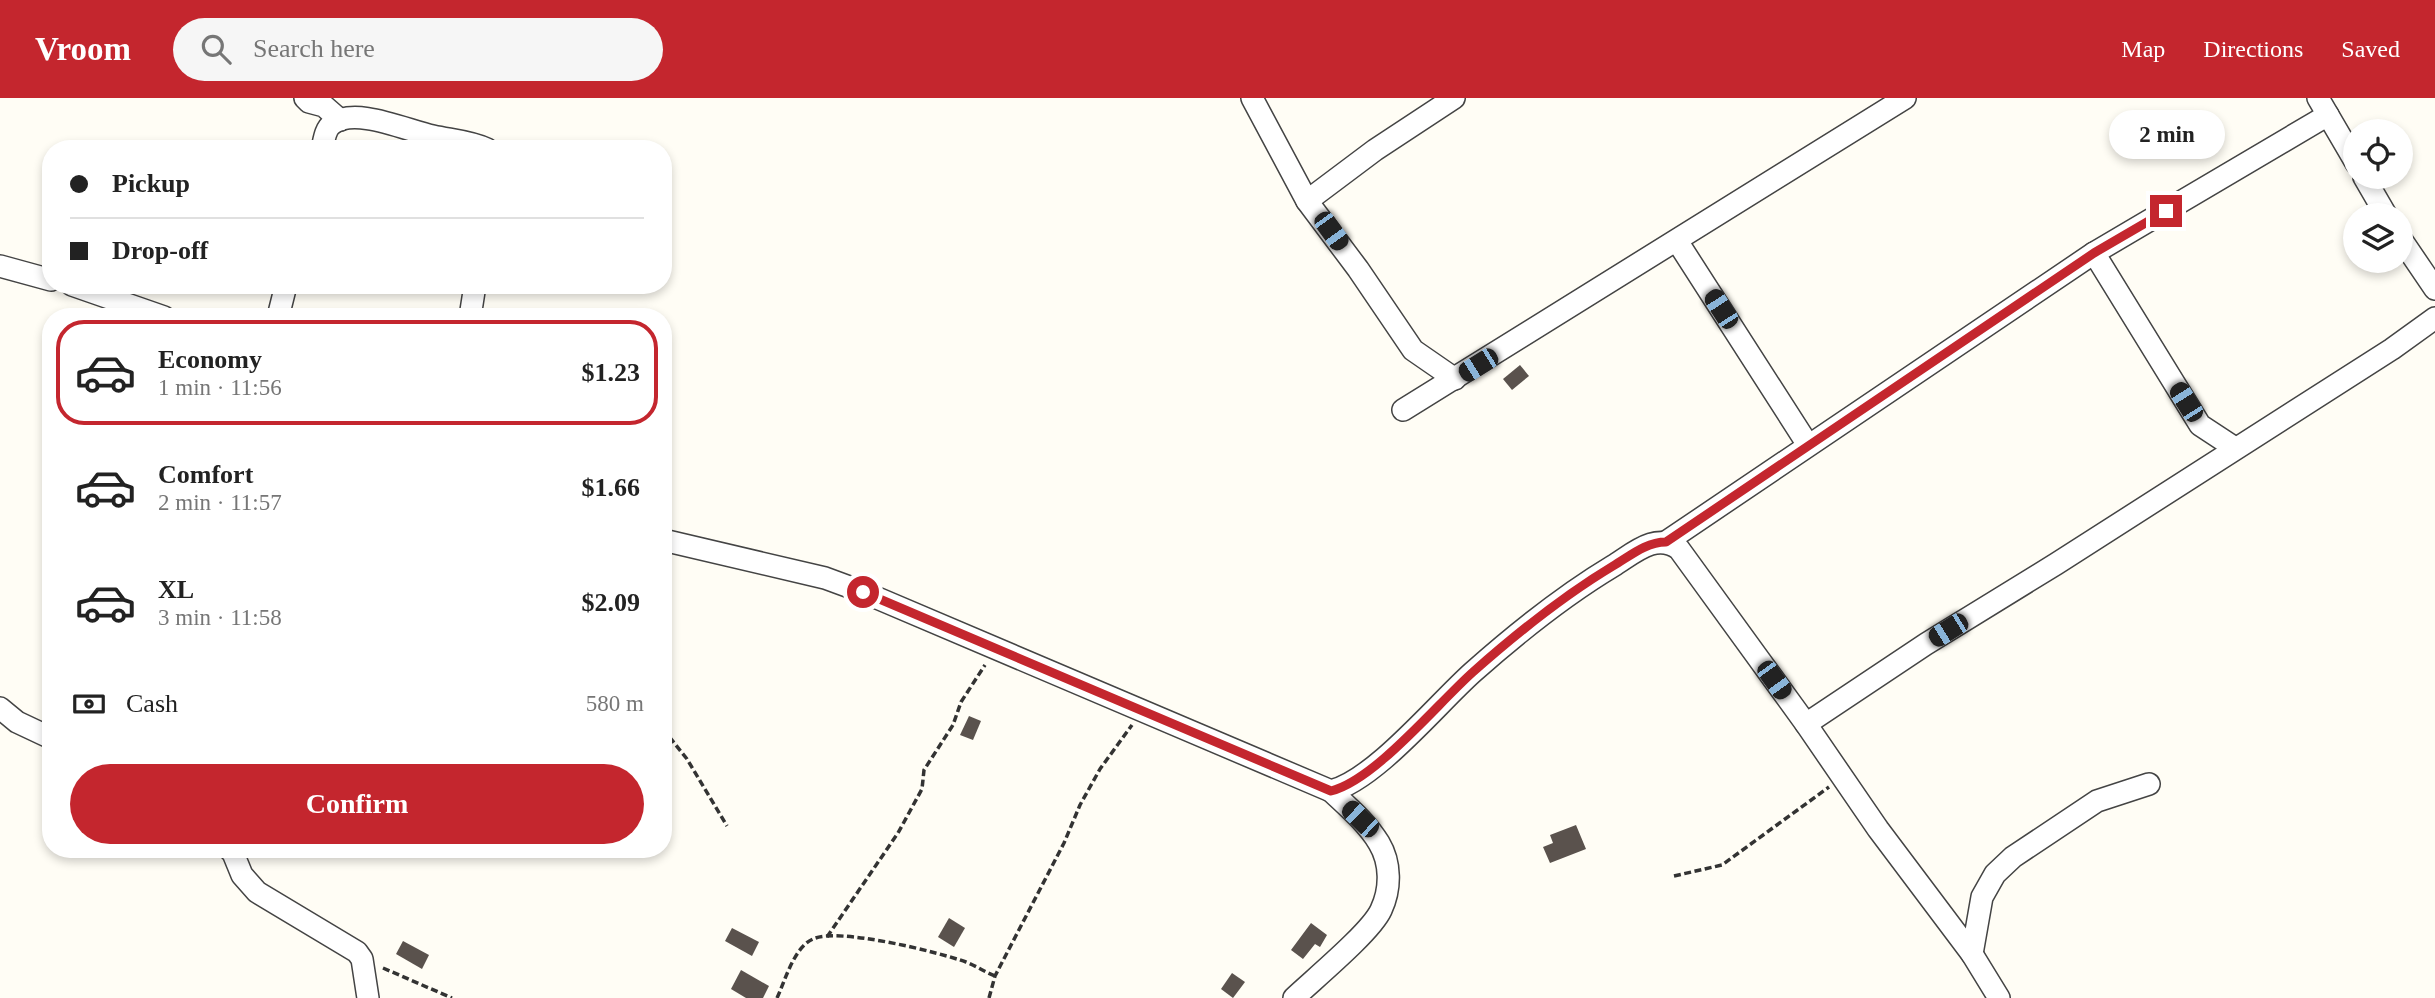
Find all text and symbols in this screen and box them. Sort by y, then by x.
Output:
search box [173,18,663,81]
icon: search [197,30,235,68]
text: Vroom [35,31,131,67]
text: Search here [253,34,375,63]
text: Map [2121,36,2165,62]
text: Directions [2203,36,2303,62]
text: Saved [2341,36,2400,62]
callout: 2 min [2108,109,2224,158]
map controls [2343,119,2413,273]
button: locate [2343,119,2413,189]
text: 2 min [2139,122,2195,147]
text: Pickup [112,169,190,198]
route end [2150,195,2182,227]
button: layers [2343,203,2413,273]
car [1311,208,1352,254]
text: Drop-off [112,236,208,265]
car [1701,286,1742,332]
icon: car [74,341,137,404]
text: Economy [158,345,262,374]
car [1455,345,1502,385]
text: $1.23 [582,358,640,387]
text: 1 min · 11:56 [158,375,282,400]
car [2166,379,2207,425]
icon: car [74,456,137,519]
text: Comfort [158,460,253,489]
text: $1.66 [582,473,640,502]
text: 2 min · 11:57 [158,490,282,515]
icon: car [74,571,137,634]
text: XL [158,575,194,604]
route start [847,576,879,608]
text: $2.09 [582,588,640,617]
text: 3 min · 11:58 [158,605,282,630]
car [1925,610,1972,650]
car [1754,657,1795,703]
icon: cash [70,685,108,723]
text: Cash [126,689,178,718]
text: 580 m [586,691,644,716]
button: Confirm [70,764,644,844]
car [1338,797,1383,841]

